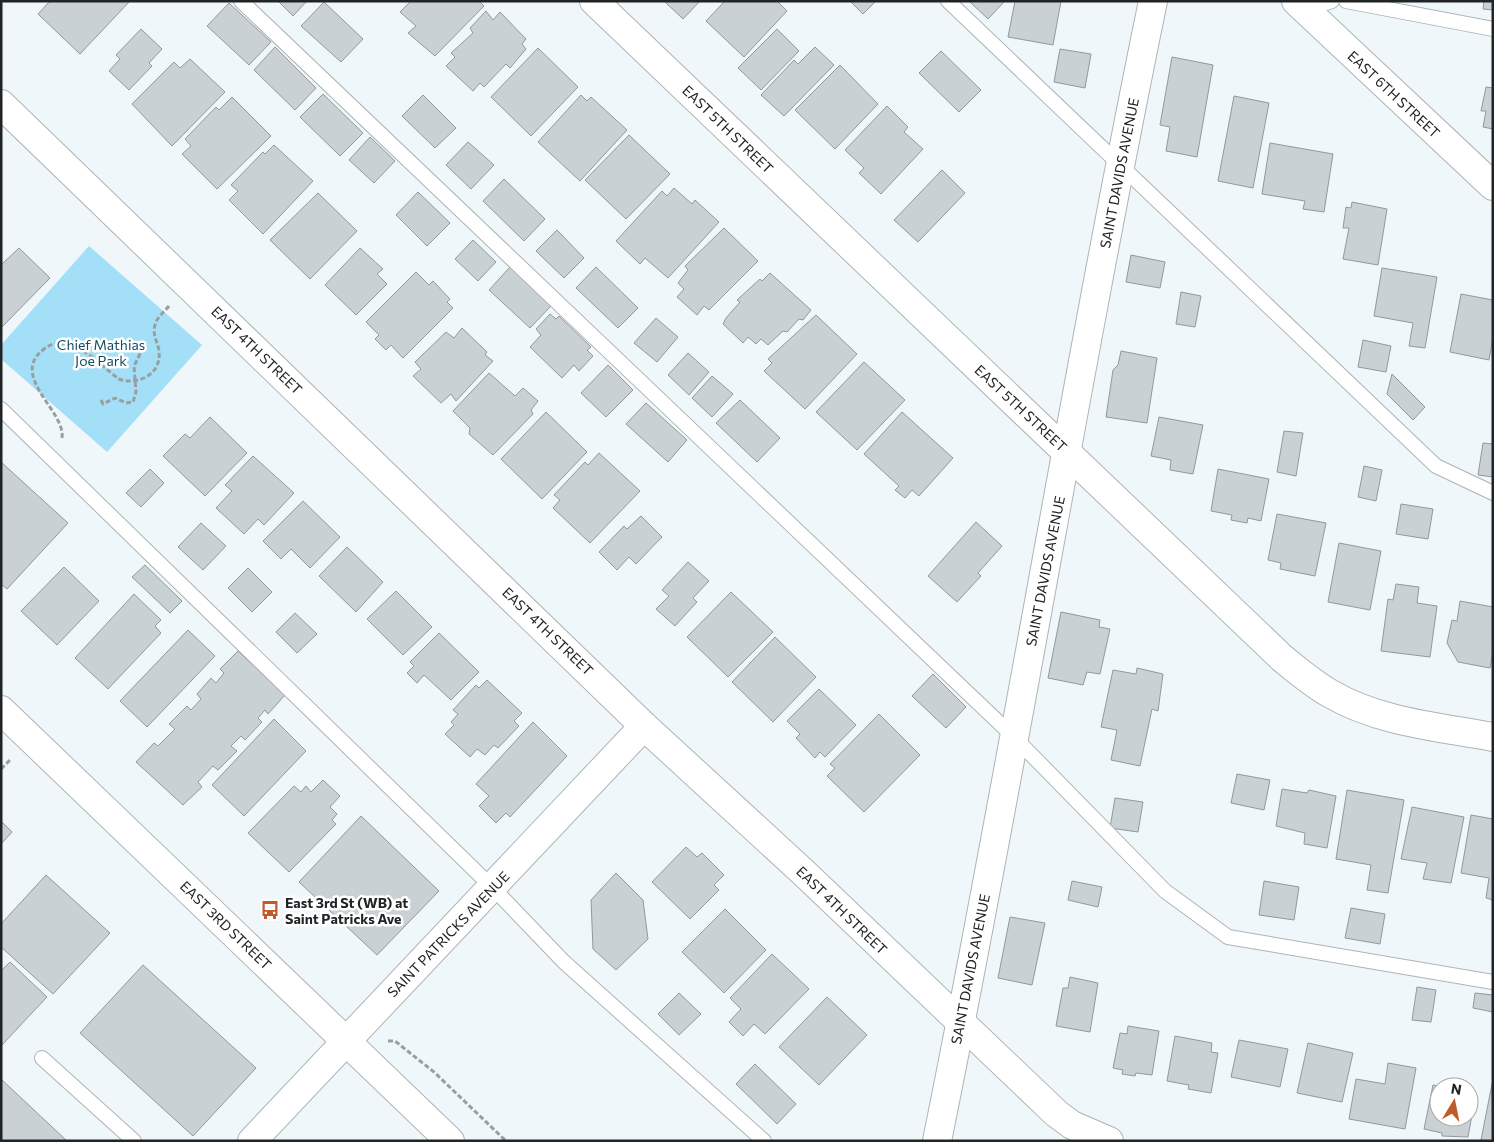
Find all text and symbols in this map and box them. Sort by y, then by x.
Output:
street label: EAST 6TH STREET [1344,47,1444,141]
street label: EAST 5TH STREET [679,81,777,177]
street label: SAINT DAVIDS AVENUE [1096,96,1142,250]
street label: EAST 4TH STREET [208,302,306,398]
park label: Chief Mathias Joe Park [57,336,145,369]
street label: EAST 5TH STREET [972,361,1071,455]
street label: SAINT DAVIDS AVENUE [1022,494,1068,648]
street label: EAST 4TH STREET [499,583,597,679]
street label: EAST 4TH STREET [793,862,891,958]
street label: SAINT PATRICKS AVENUE [383,868,513,1000]
street label: EAST 3RD STREET [177,877,275,973]
street label: SAINT DAVIDS AVENUE [947,892,993,1046]
place label: East 3rd St (WB) at Saint Patricks Ave [285,894,408,927]
bus stop icon: East 3rd St (WB) at Saint Patricks Ave [259,899,281,921]
north arrow [1429,1077,1479,1127]
text: N [1450,1079,1463,1098]

